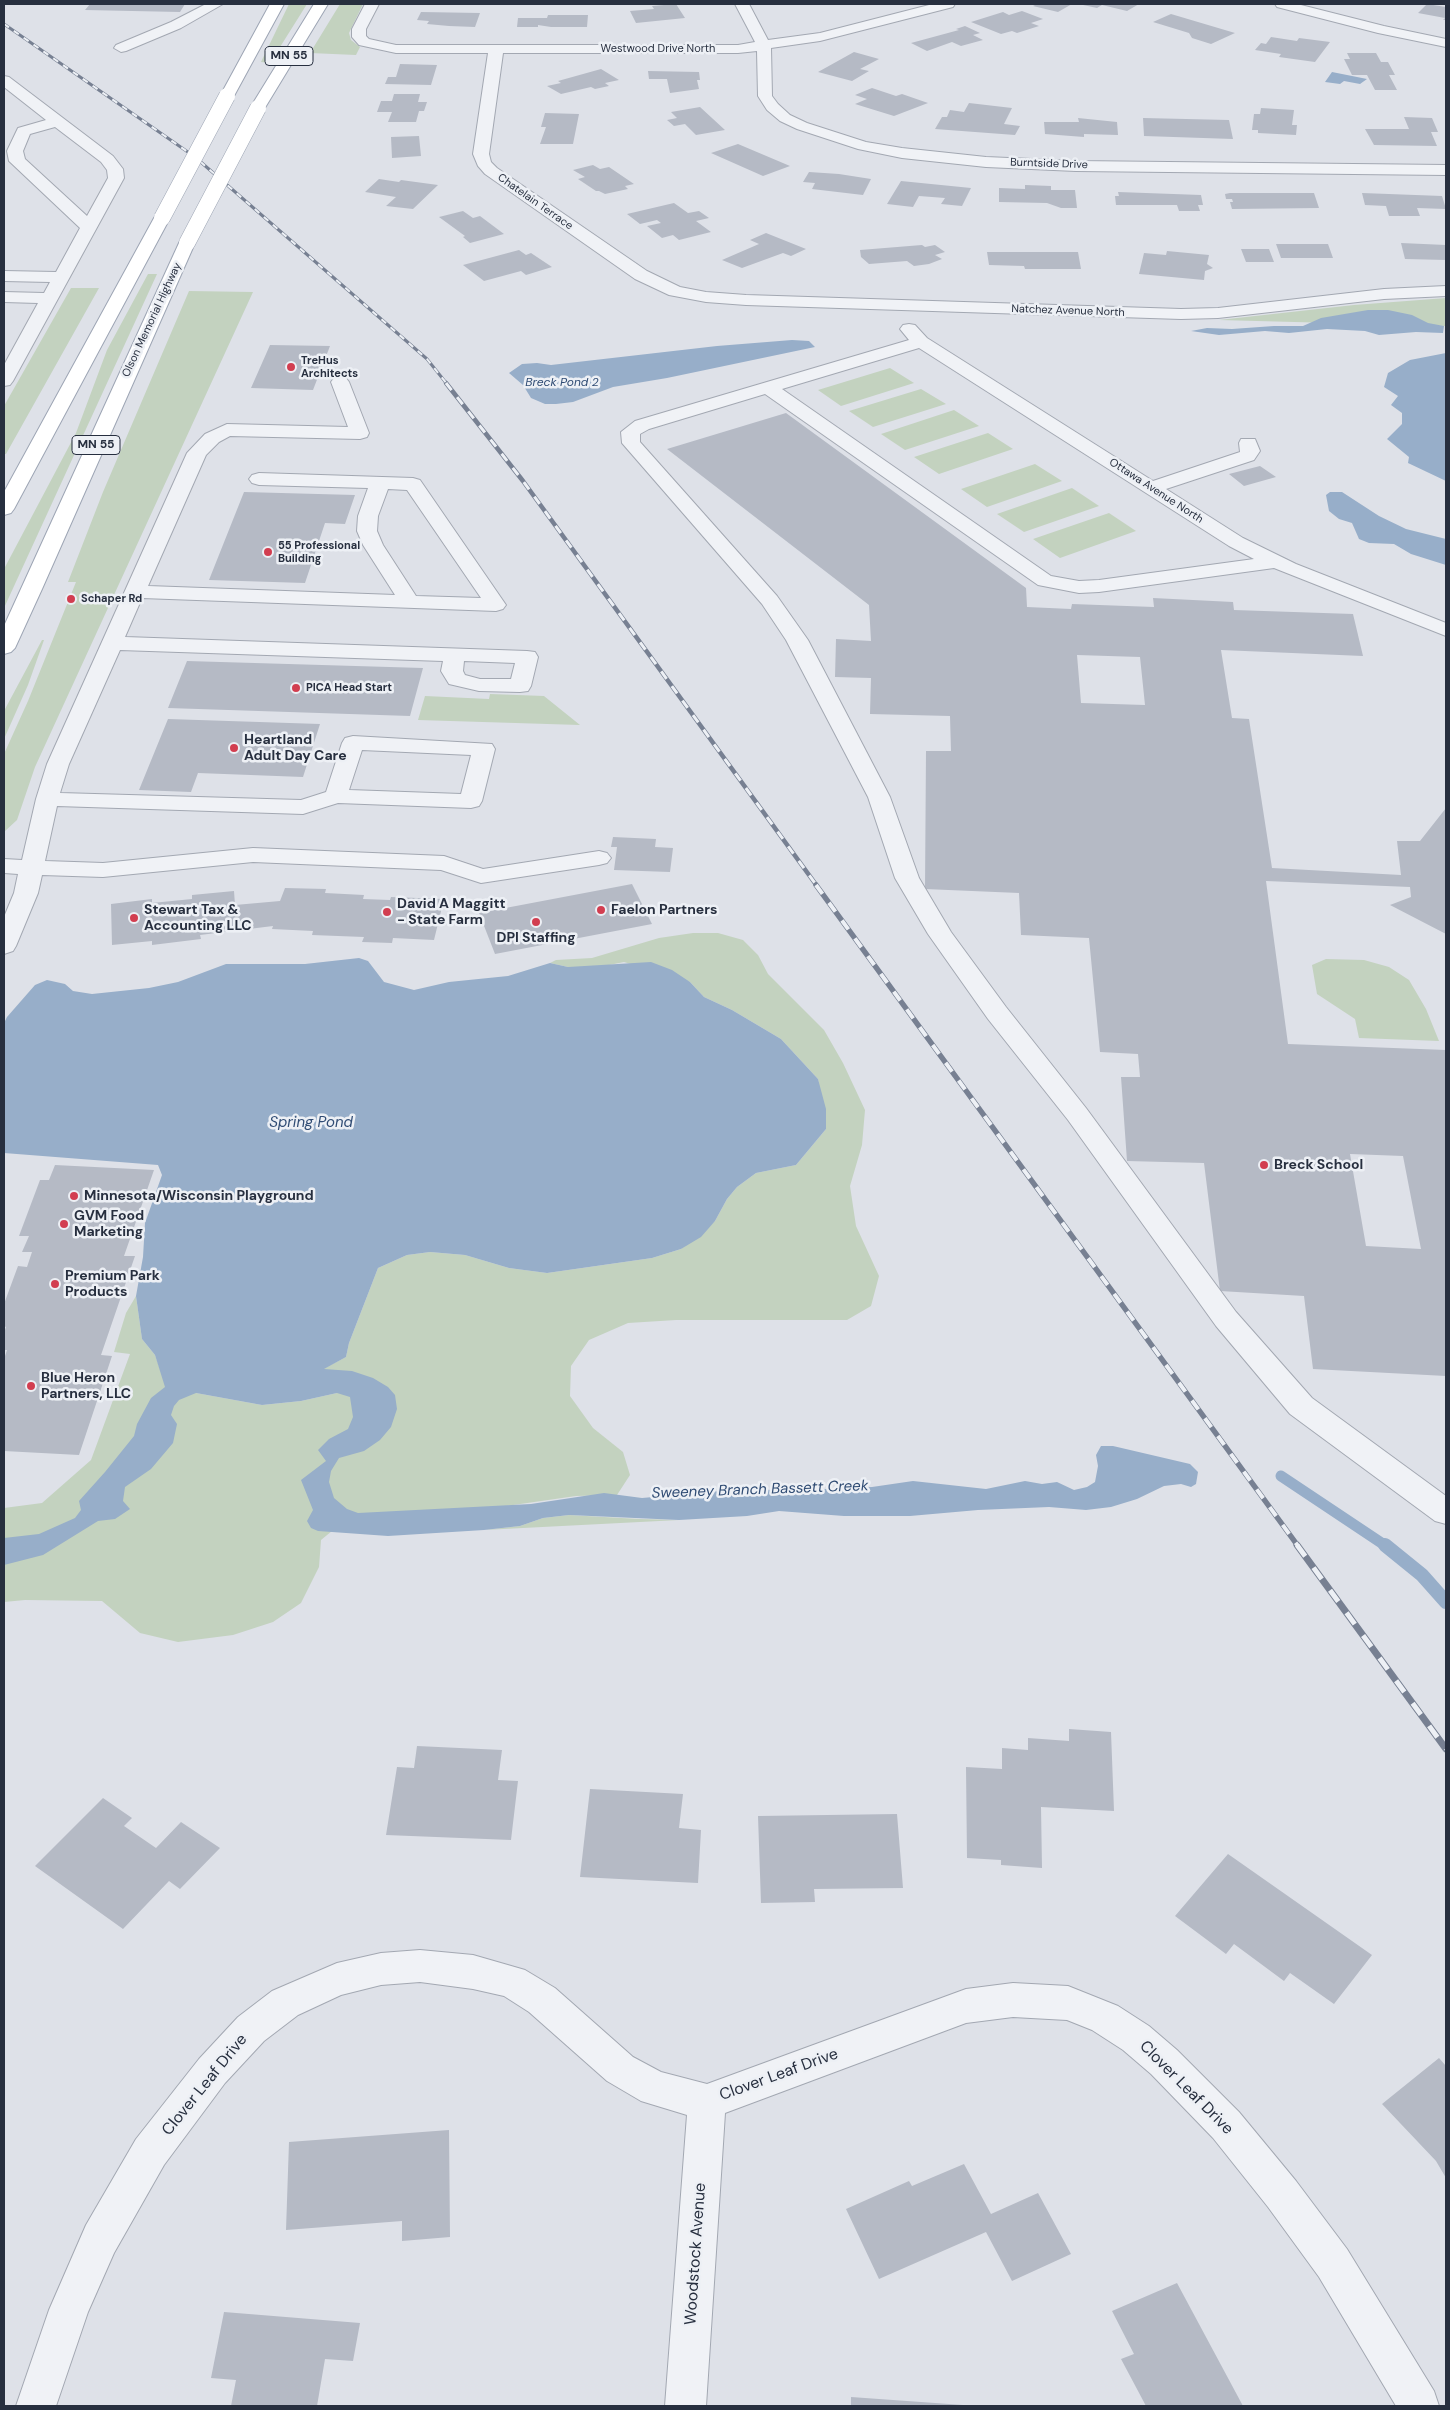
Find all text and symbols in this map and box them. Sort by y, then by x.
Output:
street label: Westwood Drive North [601,42,715,56]
road number: MN 55 [265,46,313,66]
street label: Burntside Drive [1010,156,1088,172]
street label: Chatelain Terrace [495,171,575,233]
street label: Olson Memorial Highway [120,261,184,379]
street label: Natchez Avenue North [1011,302,1125,320]
place label: TreHus Architects [301,354,358,380]
marker: TreHus Architects [285,361,297,373]
water label: Breck Pond 2 [525,376,599,390]
road number: MN 55 [72,436,120,454]
street label: Ottawa Avenue North [1107,456,1205,526]
place label: 55 Professional Building [278,539,360,565]
marker: 55 Professional Building [262,546,274,558]
place label: Schaper Rd [81,592,142,606]
marker: Schaper Rd [65,593,77,605]
place label: PICA Head Start [306,681,392,695]
marker: PICA Head Start [290,682,302,694]
place label: Heartland Adult Day Care [244,732,347,764]
marker: Heartland Adult Day Care [228,742,240,754]
place label: David A Maggitt - State Farm [397,896,506,929]
place label: Stewart Tax & Accounting LLC [144,902,252,934]
place label: Faelon Partners [611,902,717,918]
marker: Faelon Partners [595,904,607,916]
marker: David A Maggitt - State Farm [381,906,393,918]
marker: Stewart Tax & Accounting LLC [128,912,140,924]
marker: DPI Staffing [530,916,542,928]
place label: DPI Staffing [496,930,576,946]
water label: Spring Pond [269,1114,353,1132]
place label: Breck School [1274,1157,1363,1173]
marker: Breck School [1258,1159,1270,1171]
place label: Minnesota/Wisconsin Playground [84,1188,314,1204]
marker: Minnesota/Wisconsin Playground [68,1190,80,1202]
place label: GVM Food Marketing [74,1208,144,1240]
marker: GVM Food Marketing [58,1218,70,1230]
place label: Premium Park Products [65,1268,160,1300]
marker: Premium Park Products [49,1278,61,1290]
place label: Blue Heron Partners, LLC [41,1370,131,1402]
marker: Blue Heron Partners, LLC [25,1380,37,1392]
water label: Sweeney Branch Bassett Creek [651,1477,869,1503]
street label: Clover Leaf Drive [158,2030,252,2140]
street label: Clover Leaf Drive [1135,2037,1237,2139]
street label: Clover Leaf Drive [717,2045,841,2105]
street label: Woodstock Avenue [681,2182,711,2326]

